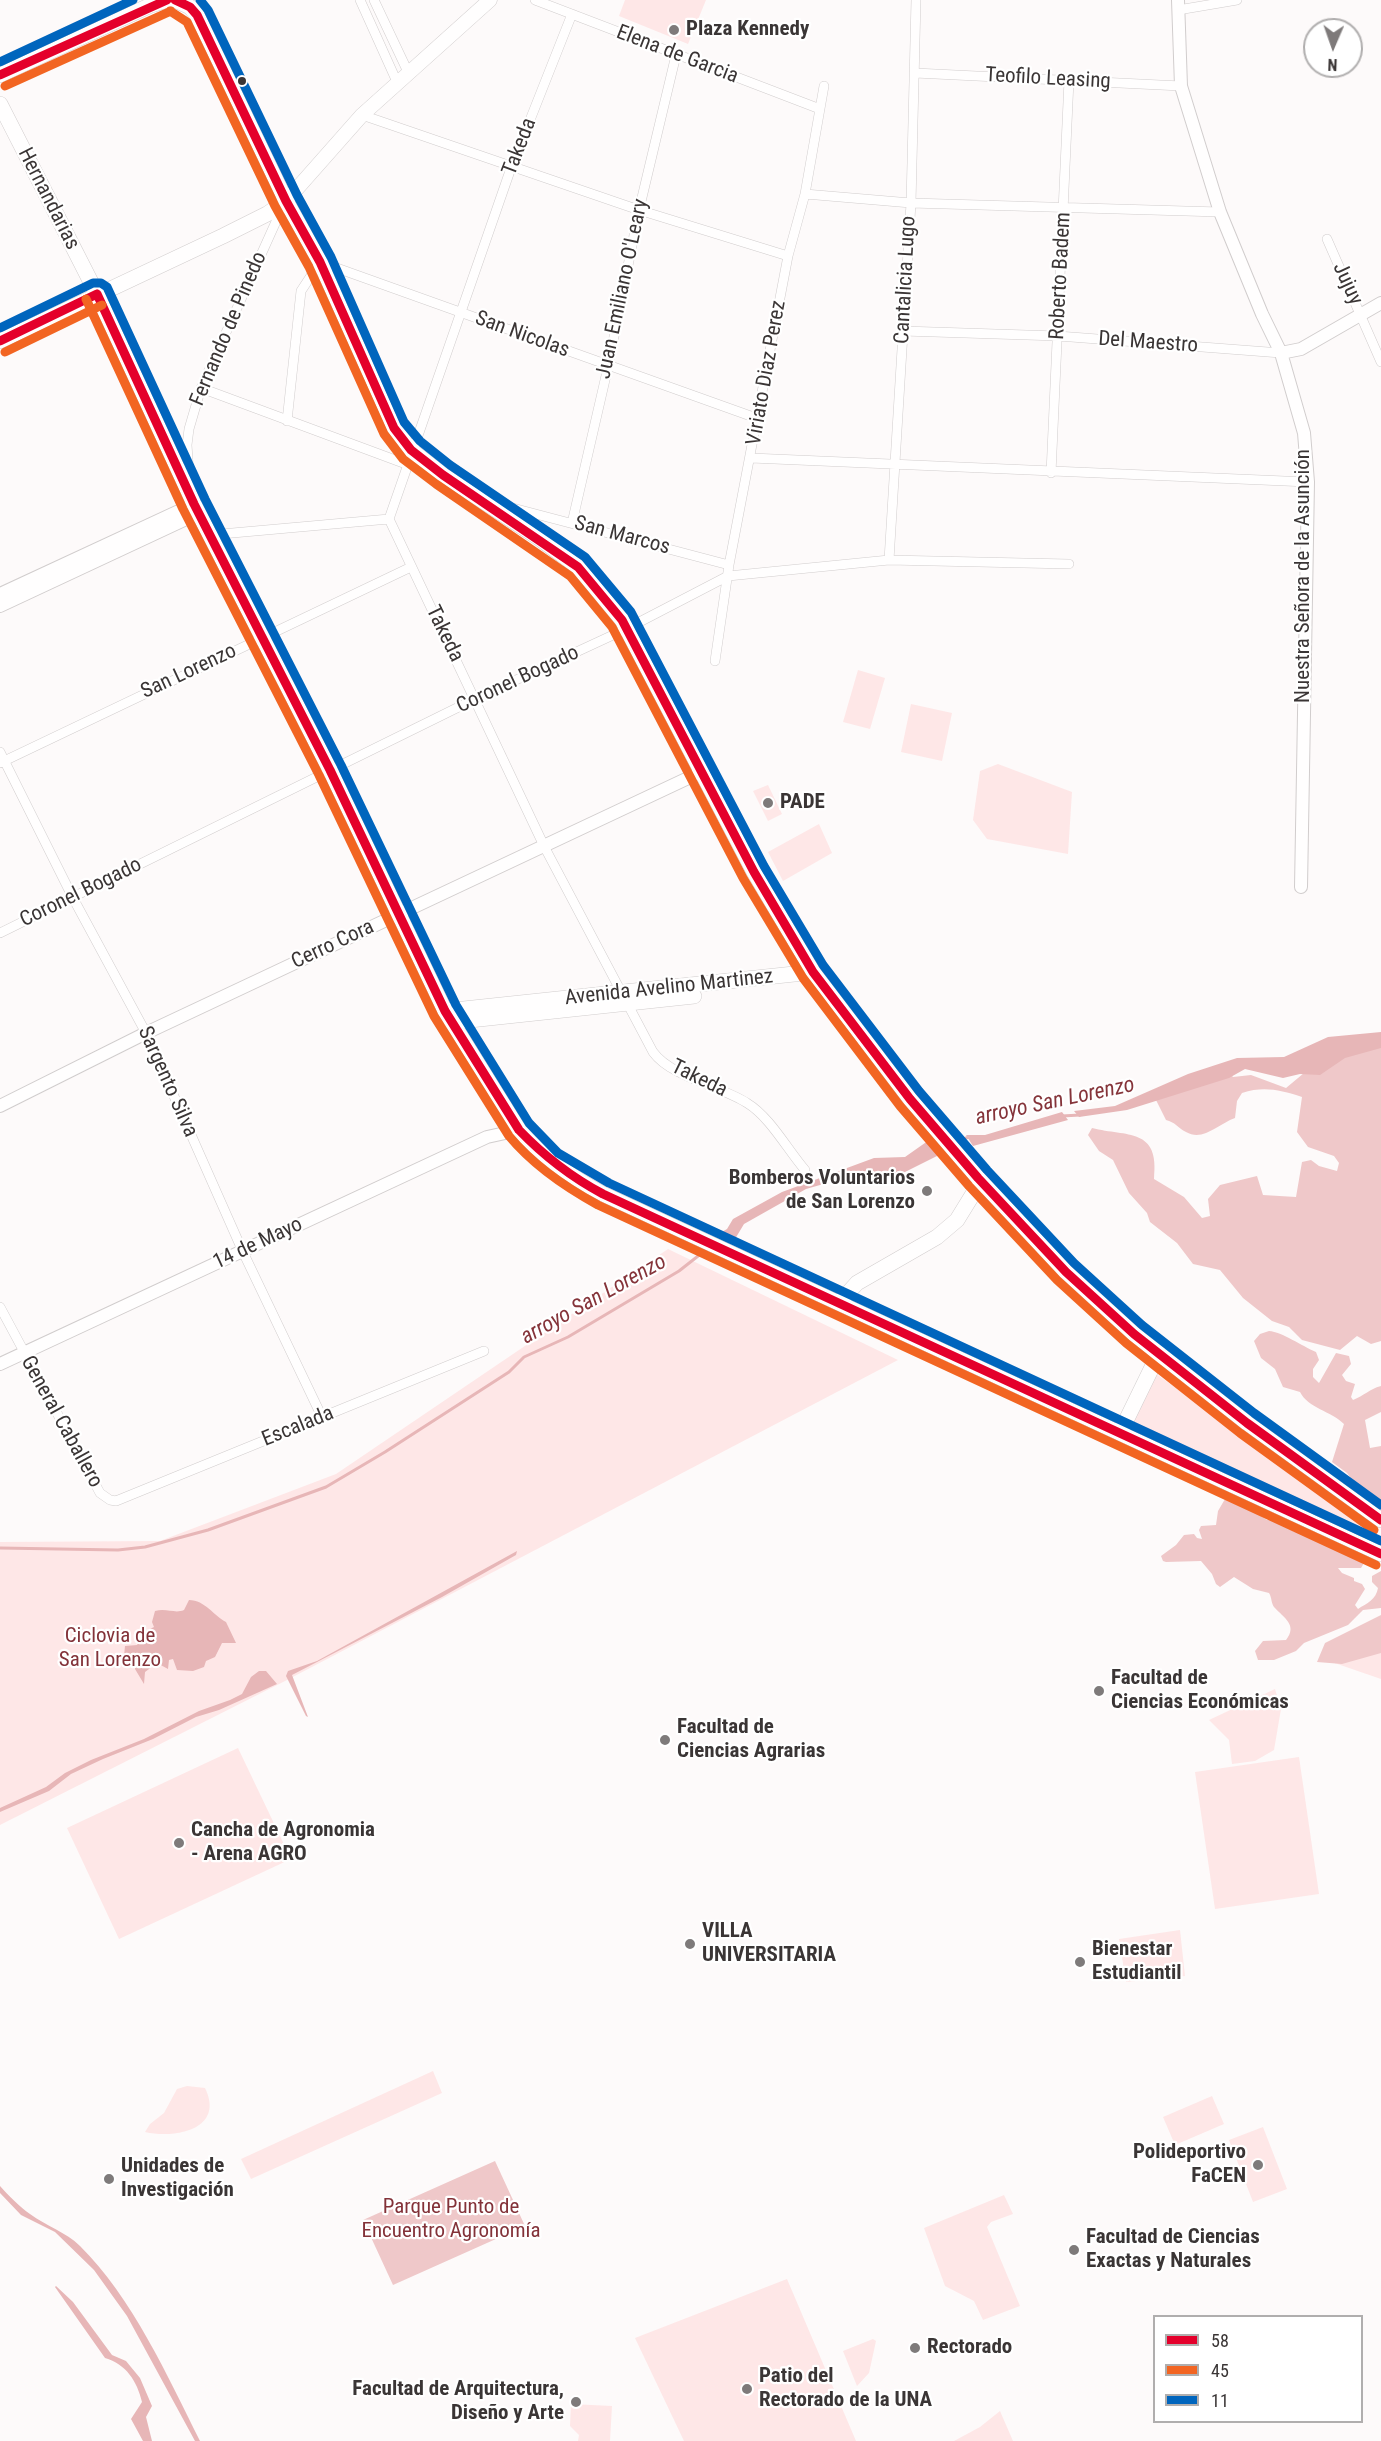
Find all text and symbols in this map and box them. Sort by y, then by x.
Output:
place label: Plaza Kennedy [686,17,809,43]
north arrow [1303,18,1363,78]
street label: Elena de Garcia [613,20,741,90]
marker: Plaza Kennedy [667,23,681,37]
text: N [1327,55,1338,74]
street label: Teofilo Leasing [985,63,1111,95]
unlabelled marker [236,75,248,87]
street label: Takeda [498,115,542,179]
street label: Hernandarias [12,144,84,254]
street label: Juan Emiliano O'Leary [592,197,654,381]
street label: Roberto Badem [1045,212,1077,340]
street label: Cantalicia Lugo [890,215,922,345]
street label: Fernando de Pinedo [185,248,273,410]
street label: Jujuy [1326,259,1368,309]
street label: Viriato Diaz Perez [742,299,792,447]
street label: San Nicolas [471,306,573,364]
street label: Del Maestro [1097,327,1199,359]
street label: Nuestra Señora de la Asunción [1291,449,1317,703]
street label: San Marcos [571,511,673,561]
street label: Takeda [420,602,468,666]
street label: San Lorenzo [137,639,241,705]
street label: Coronel Bogado [453,641,583,719]
place label: PADE [780,790,825,816]
marker: PADE [761,796,775,810]
street label: Coronel Bogado [16,853,146,933]
street label: Cerro Cora [288,915,378,975]
street label: Avenida Avelino Martinez [564,965,774,1011]
street label: Sargento Silva [131,1023,203,1141]
street label: Takeda [667,1055,731,1103]
water label: arroyo San Lorenzo [973,1072,1137,1132]
place label: Bomberos Voluntarios de San Lorenzo [729,1166,915,1216]
marker: Bomberos Voluntarios de San Lorenzo [920,1184,934,1198]
street label: 14 de Mayo [209,1212,307,1276]
water label: arroyo San Lorenzo [517,1249,671,1351]
street label: General Caballero [14,1352,108,1492]
street label: Escalada [258,1401,338,1453]
park label: Ciclovia de San Lorenzo [59,1624,161,1674]
place label: Facultad de Ciencias Económicas [1111,1666,1289,1716]
marker: Facultad de Ciencias Económicas [1092,1684,1106,1698]
place label: Facultad de Ciencias Agrarias [677,1715,825,1765]
marker: Facultad de Ciencias Agrarias [658,1733,672,1747]
place label: Cancha de Agronomia - Arena AGRO [191,1818,375,1868]
marker: Cancha de Agronomia - Arena AGRO [172,1836,186,1850]
place label: VILLA UNIVERSITARIA [702,1919,836,1969]
marker: VILLA UNIVERSITARIA [683,1937,697,1951]
place label: Bienestar Estudiantil [1092,1937,1182,1987]
marker: Bienestar Estudiantil [1073,1955,1087,1969]
place label: Polideportivo FaCEN [1133,2140,1246,2190]
place label: Unidades de Investigación [121,2154,234,2204]
marker: Polideportivo FaCEN [1251,2158,1265,2172]
marker: Unidades de Investigación [102,2172,116,2186]
park label: Parque Punto de Encuentro Agronomía [362,2195,540,2245]
place label: Facultad de Ciencias Exactas y Naturales [1086,2225,1260,2275]
marker: Facultad de Ciencias Exactas y Naturales [1067,2243,1081,2257]
legend [1153,2315,1363,2423]
text: 58 [1211,2330,1229,2351]
place label: Rectorado [927,2335,1012,2361]
marker: Rectorado [908,2341,922,2355]
text: 45 [1211,2360,1229,2381]
place label: Patio del Rectorado de la UNA [759,2364,932,2414]
place label: Facultad de Arquitectura, Diseño y Arte [352,2377,564,2427]
marker: Patio del Rectorado de la UNA [740,2382,754,2396]
text: 11 [1211,2390,1229,2411]
marker: Facultad de Arquitectura, Diseño y Arte [569,2395,583,2409]

